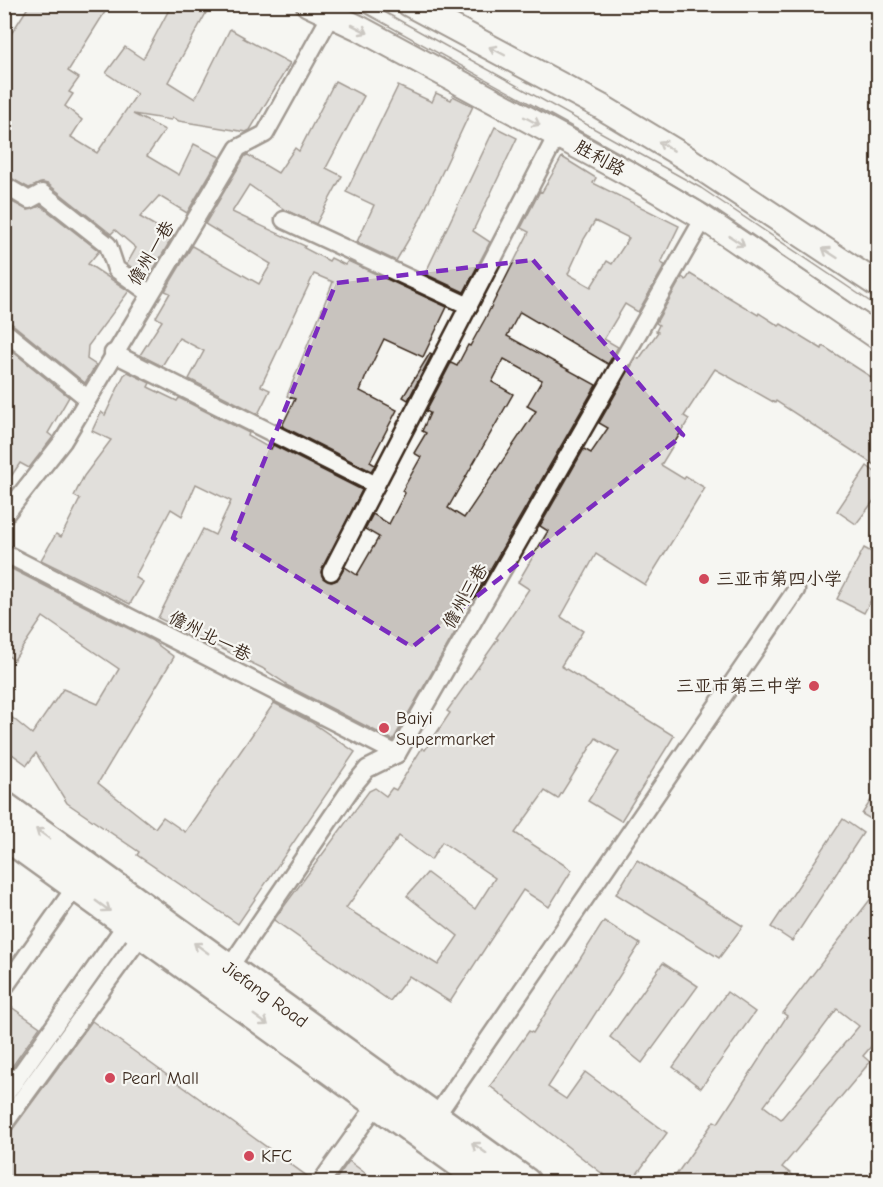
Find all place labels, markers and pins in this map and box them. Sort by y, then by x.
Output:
place label: 三亚市第四小学 [716,569,842,590]
marker: 三亚市第四小学 [697,572,711,586]
place label: 三亚市第三中学 [676,676,802,697]
marker: 三亚市第三中学 [807,679,821,693]
place label: Baiyi Supermarket [396,708,496,750]
marker: Baiyi Supermarket [377,721,391,735]
place label: Pearl Mall [122,1068,199,1089]
marker: Pearl Mall [103,1071,117,1085]
place label: KFC [261,1146,292,1167]
marker: KFC [242,1149,256,1163]

